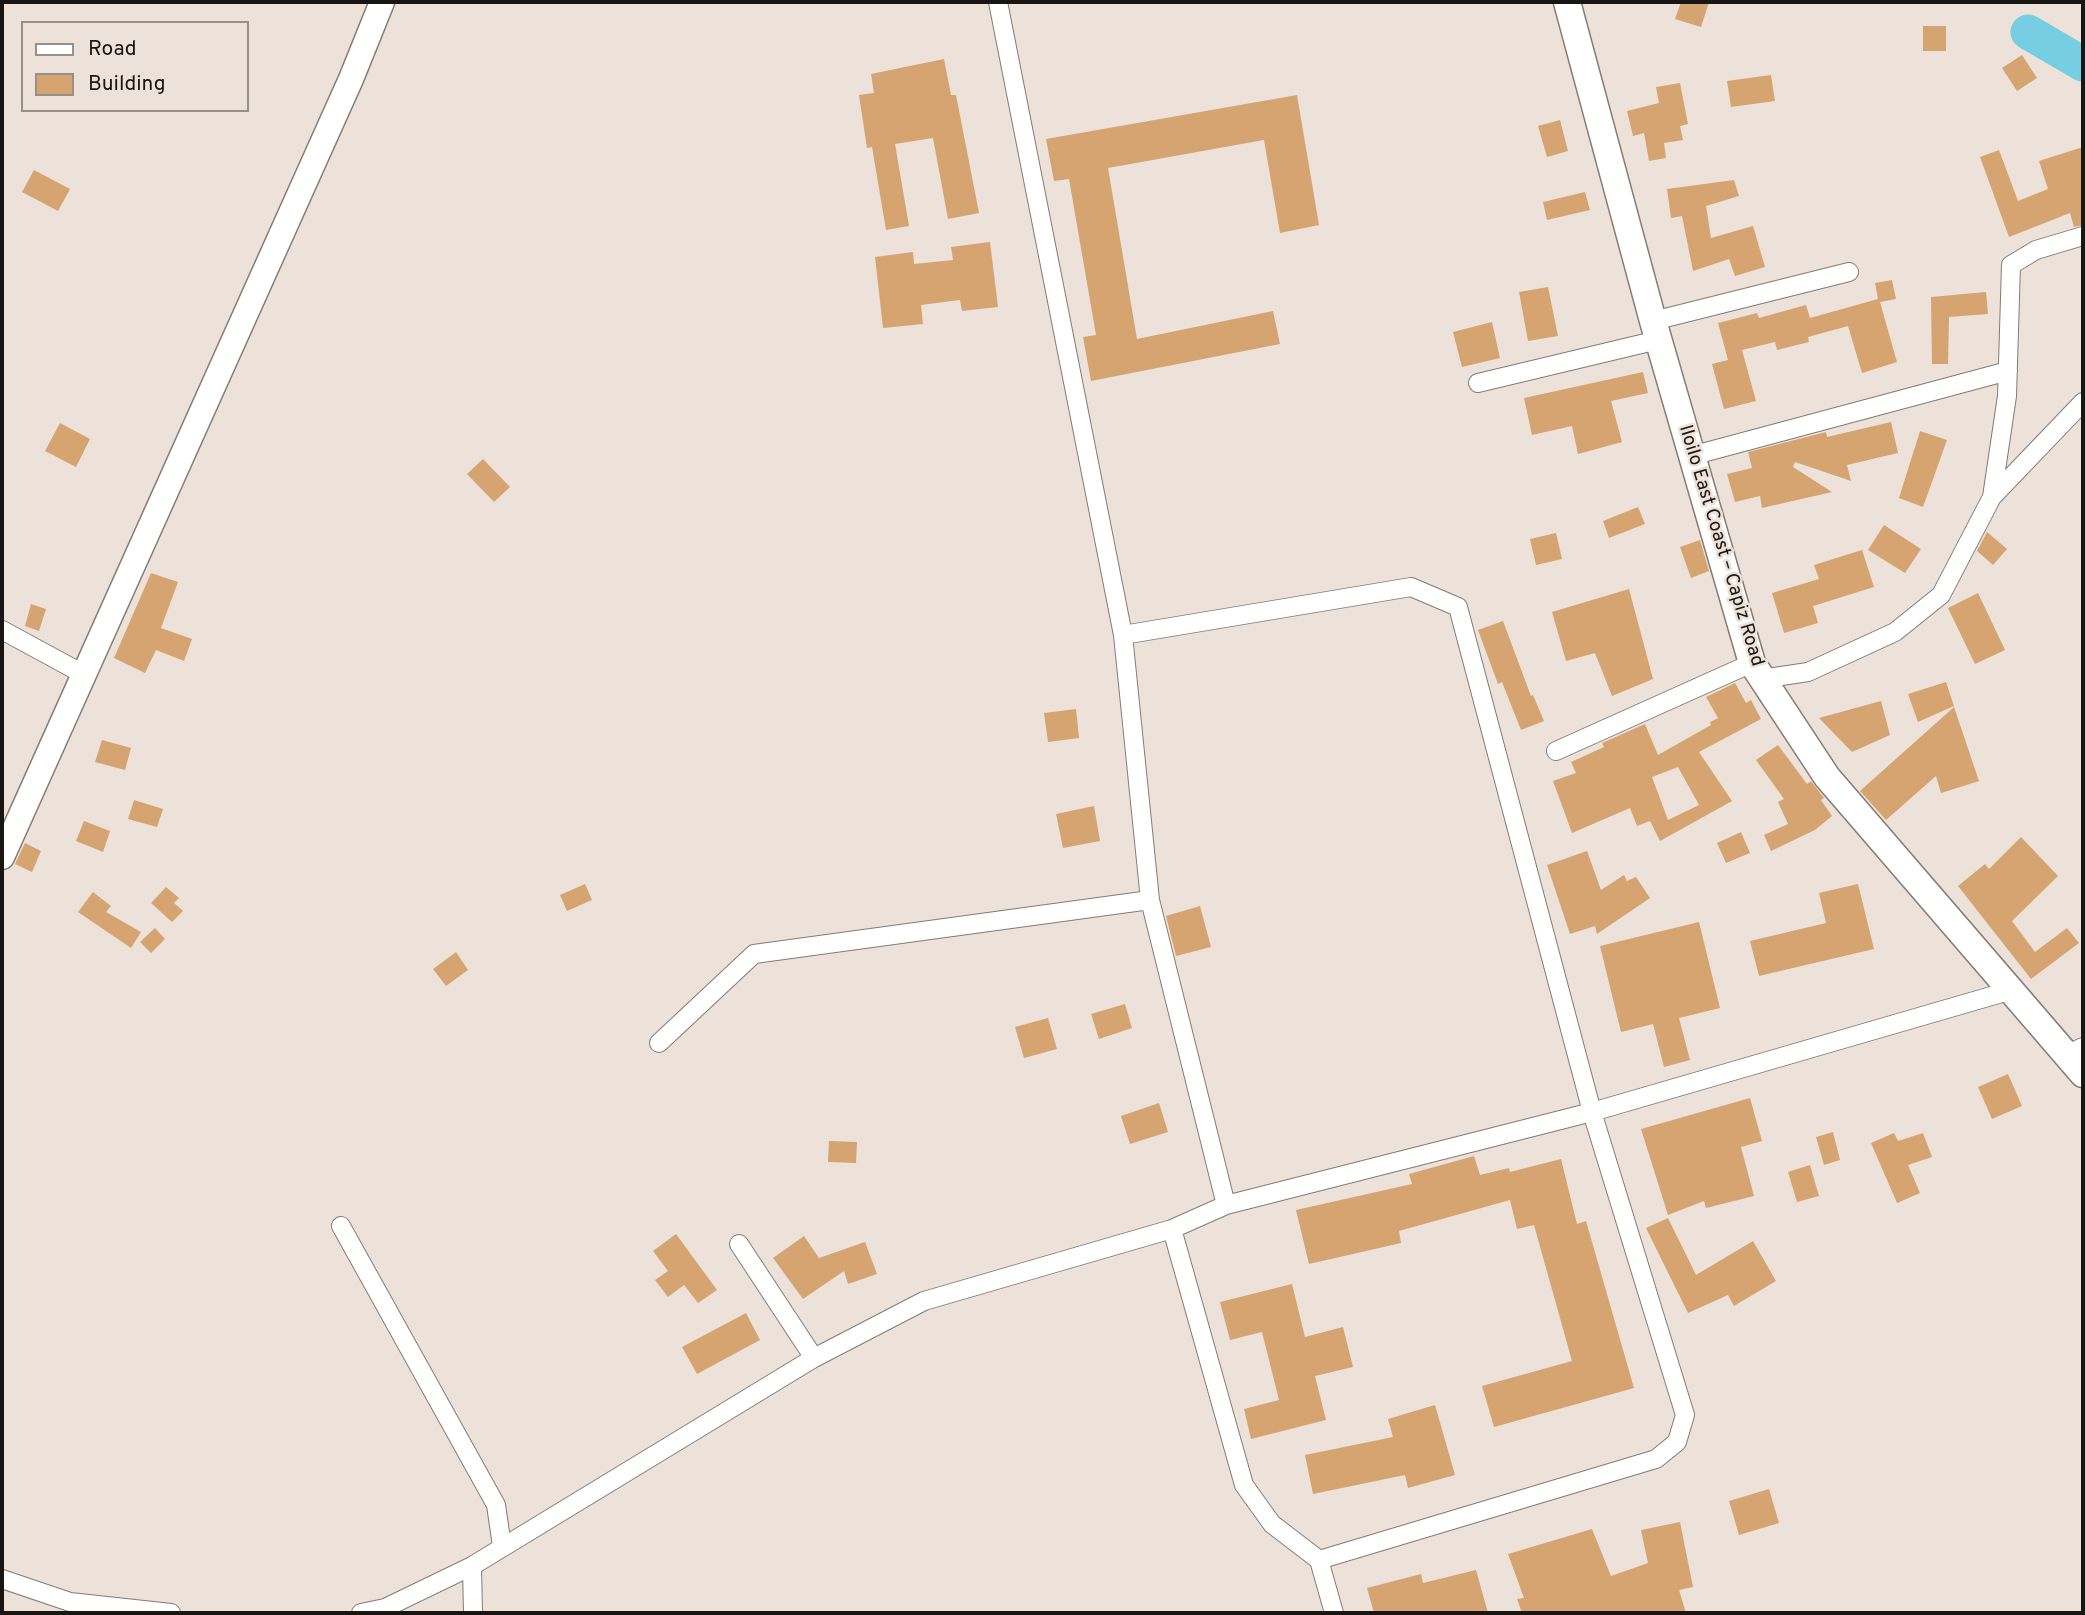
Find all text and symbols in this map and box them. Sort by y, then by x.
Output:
legend [21,21,248,112]
text: Road [88,36,137,63]
text: Building [88,71,166,98]
street label: Iloilo East Coast – Capiz Road [1672,422,1768,670]

